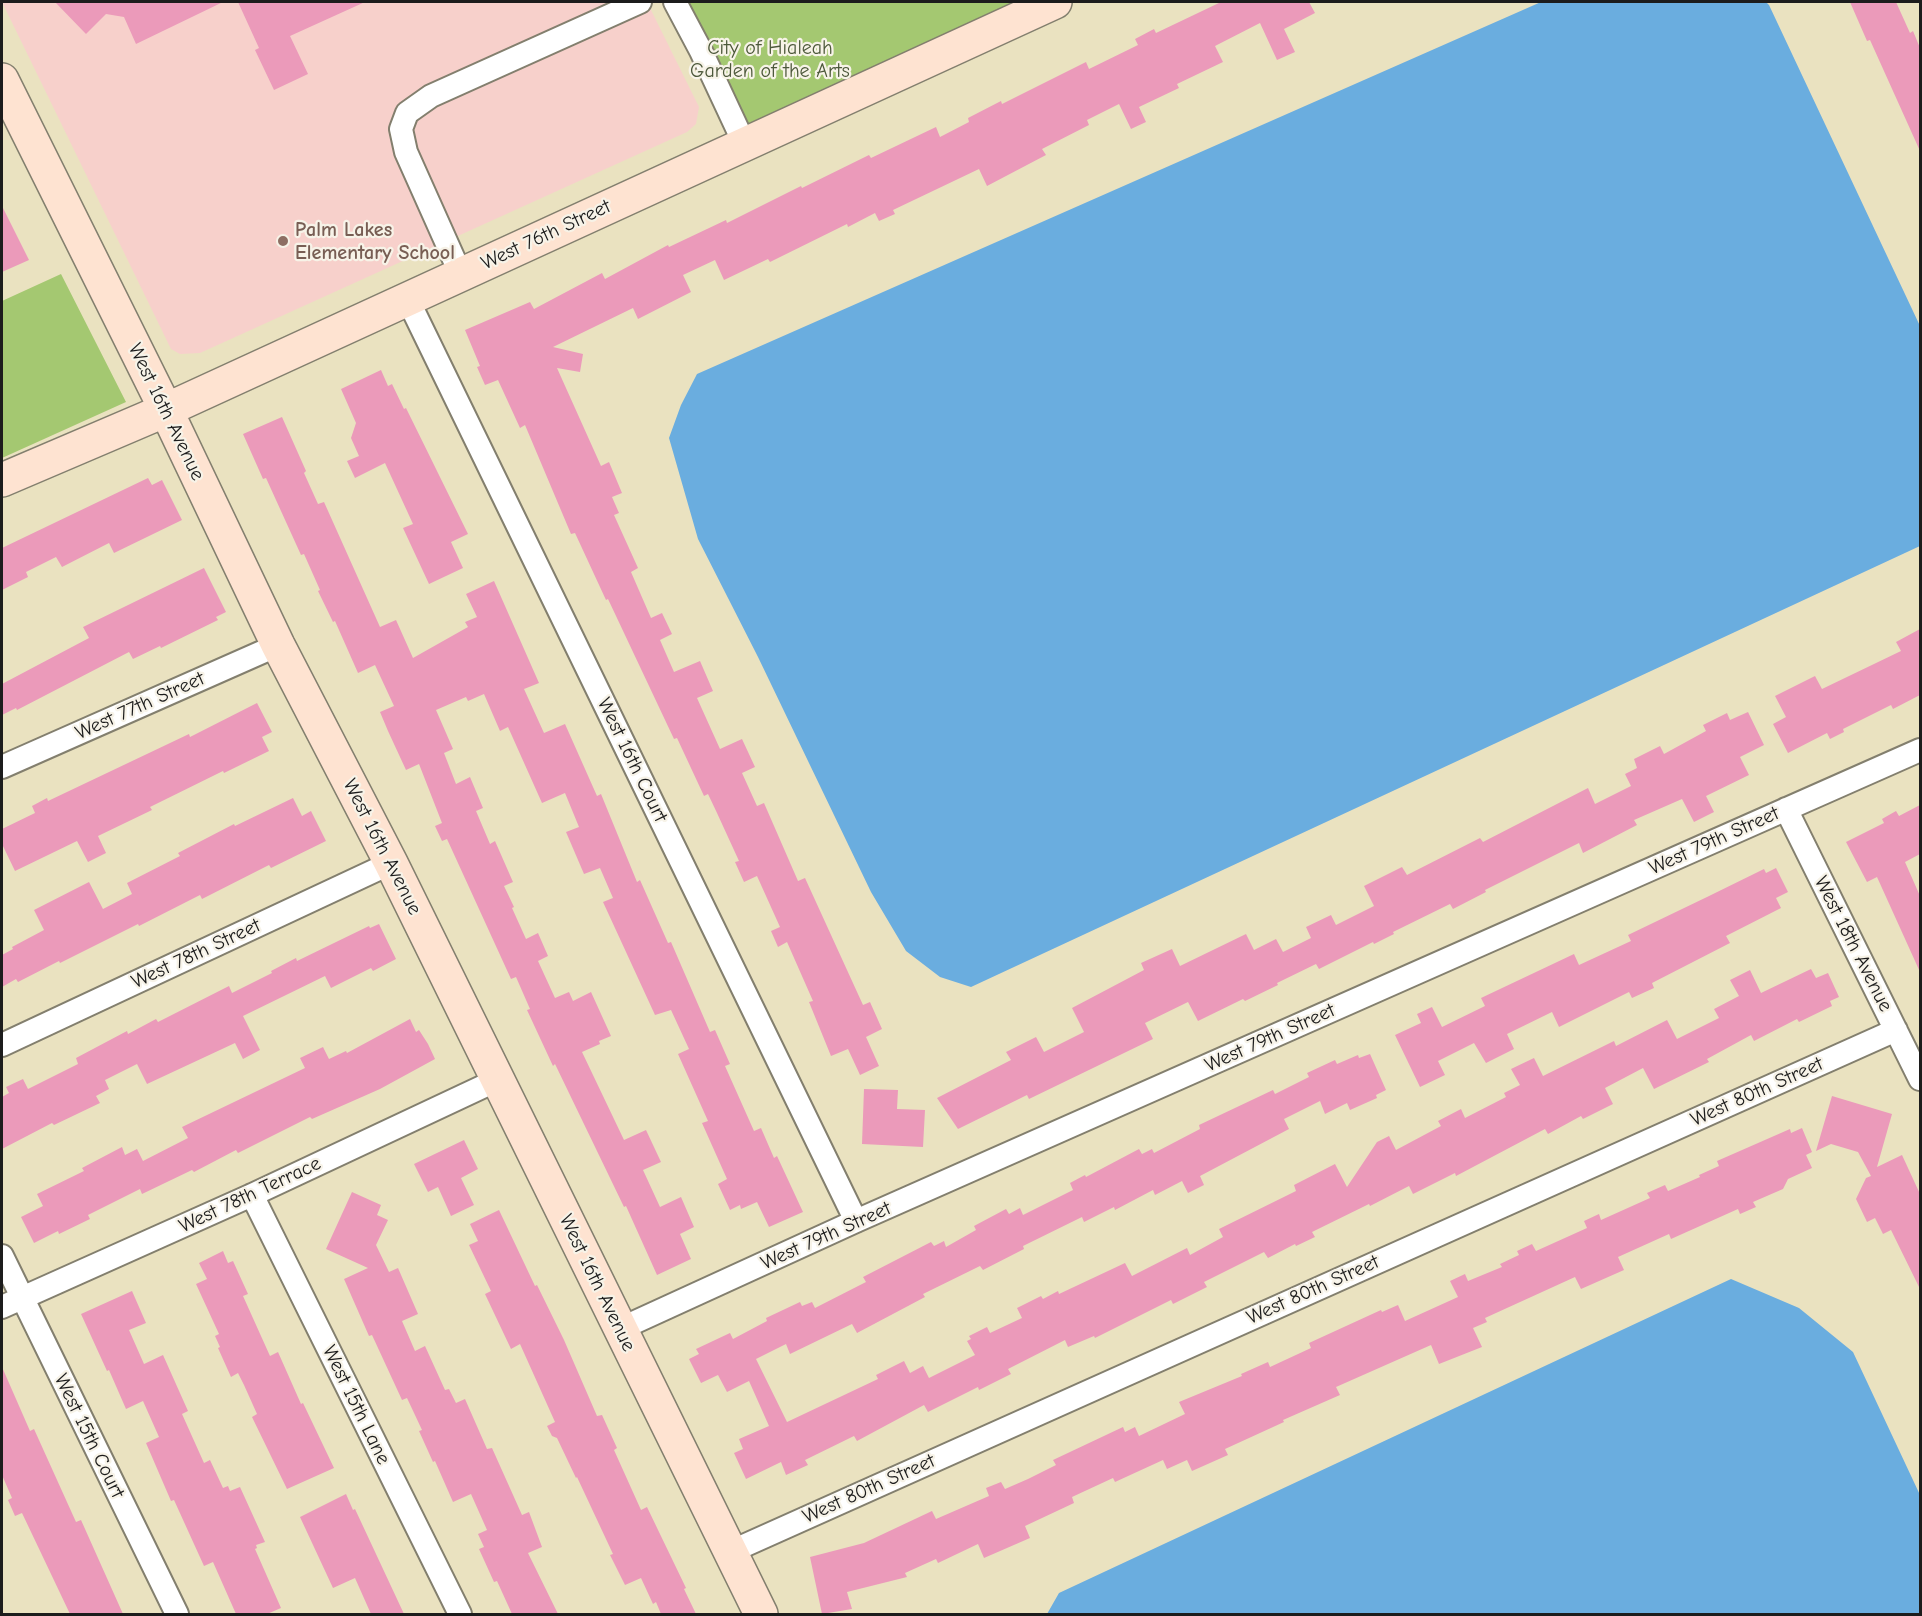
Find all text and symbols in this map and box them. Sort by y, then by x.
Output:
park label: City of Hialeah Garden of the Arts [690,36,850,83]
street label: West 76th Street [477,195,615,275]
place label: Palm Lakes Elementary School [295,218,455,265]
marker: Palm Lakes Elementary School [276,234,290,248]
street label: West 16th Avenue [122,340,210,484]
street label: West 77th Street [72,667,208,745]
street label: West 16th Court [592,694,672,826]
street label: West 16th Avenue [337,775,427,919]
street label: West 79th Street [1645,802,1783,880]
street label: West 18th Avenue [1808,872,1898,1016]
street label: West 78th Street [128,914,264,994]
street label: West 79th Street [1201,999,1339,1077]
street label: West 80th Street [1687,1052,1827,1132]
street label: West 78th Terrace [175,1152,325,1238]
street label: West 79th Street [757,1197,895,1275]
street label: West 16th Avenue [553,1211,641,1355]
street label: West 80th Street [1243,1250,1383,1330]
street label: West 15th Lane [317,1341,395,1469]
street label: West 15th Court [49,1370,129,1502]
street label: West 80th Street [799,1449,939,1529]

